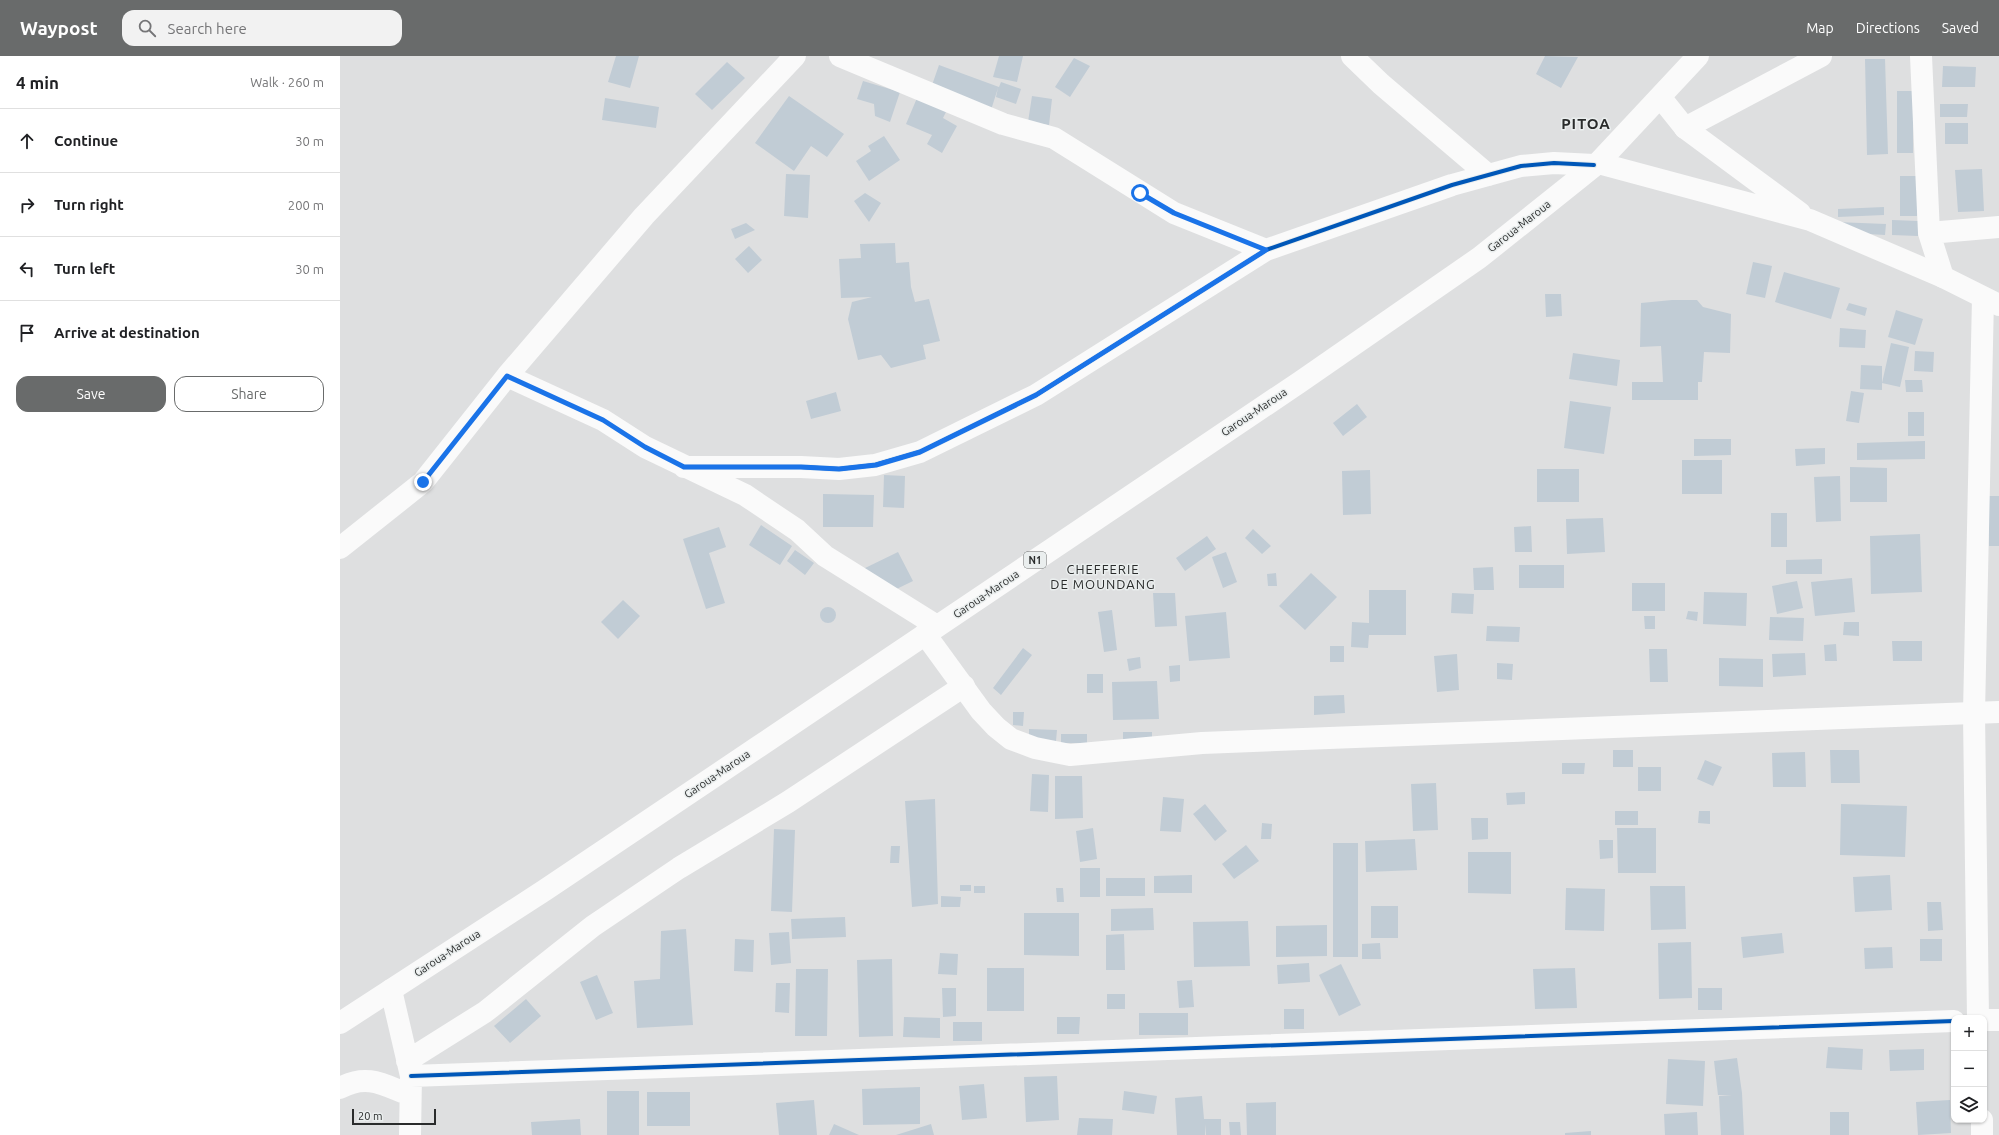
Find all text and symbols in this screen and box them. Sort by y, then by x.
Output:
search box [122,10,402,46]
text: Waypost [20,17,98,39]
icon: search [136,17,158,39]
text: Search here [168,20,247,37]
text: Map [1806,20,1834,36]
text: Directions [1856,20,1920,36]
text: Saved [1942,20,1979,36]
text: 4 min [16,73,59,92]
text: Walk · 260 m [250,75,324,89]
district label: PITOA [1561,115,1611,132]
icon: ahead [16,130,38,152]
text: Continue [54,132,118,149]
text: 30 m [295,134,324,148]
route start [1131,184,1149,202]
icon: right [16,194,38,216]
text: Turn right [54,196,124,213]
text: 200 m [288,198,324,212]
street label: Garoua-Maroua [1485,198,1553,254]
icon: left [16,258,38,280]
text: Turn left [54,260,115,277]
text: 30 m [295,262,324,276]
icon: arrive [16,322,38,344]
text: Arrive at destination [54,324,200,341]
button: Save [16,376,166,412]
button: Share [174,376,324,412]
street label: Garoua-Maroua [1219,386,1289,438]
route end [414,473,432,491]
road number: N1 [1024,552,1046,568]
district label: CHEFFERIE DE MOUNDANG [1050,562,1156,591]
street label: Garoua-Maroua [951,568,1021,620]
street label: Garoua-Maroua [682,748,752,800]
street label: Garoua-Maroua [412,927,482,979]
map controls [1951,1015,1987,1123]
button: + [1951,1015,1987,1051]
button: − [1951,1051,1987,1087]
button: layers [1951,1087,1987,1123]
scale bar [352,1107,436,1126]
text: 20 m [358,1110,382,1122]

